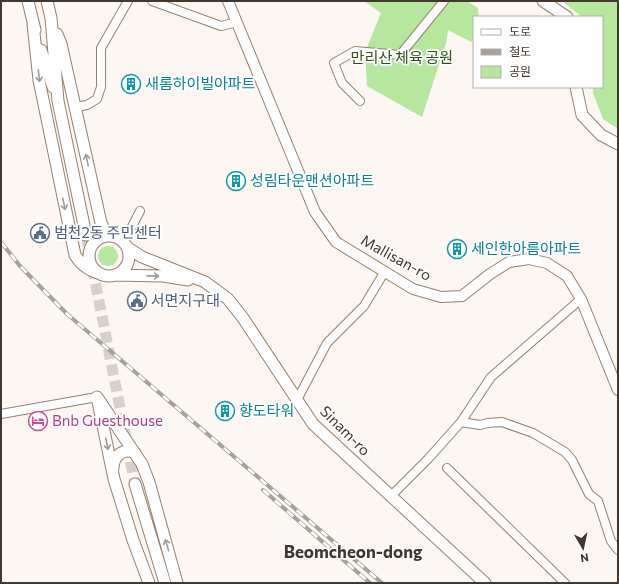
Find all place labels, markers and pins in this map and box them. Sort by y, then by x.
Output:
building icon: 새롬하이빌아파트 [120,73,142,95]
place label: 새롬하이빌아파트 [145,74,256,92]
building icon: 성림타운맨션아파트 [225,170,247,192]
place label: 성림타운맨션아파트 [250,171,374,189]
public building icon: 범천2동 주민센터 [29,222,51,244]
place label: 범천2동 주민센터 [54,223,162,241]
building icon: 세인한아름아파트 [446,238,468,260]
place label: 세인한아름아파트 [471,239,582,257]
public building icon: 서면지구대 [126,290,148,312]
place label: 서면지구대 [151,291,220,309]
building icon: 향도타워 [214,400,236,422]
place label: 향도타워 [239,401,294,419]
hotel icon: Bnb Guesthouse [27,410,49,432]
place label: Bnb Guesthouse [52,411,163,429]

